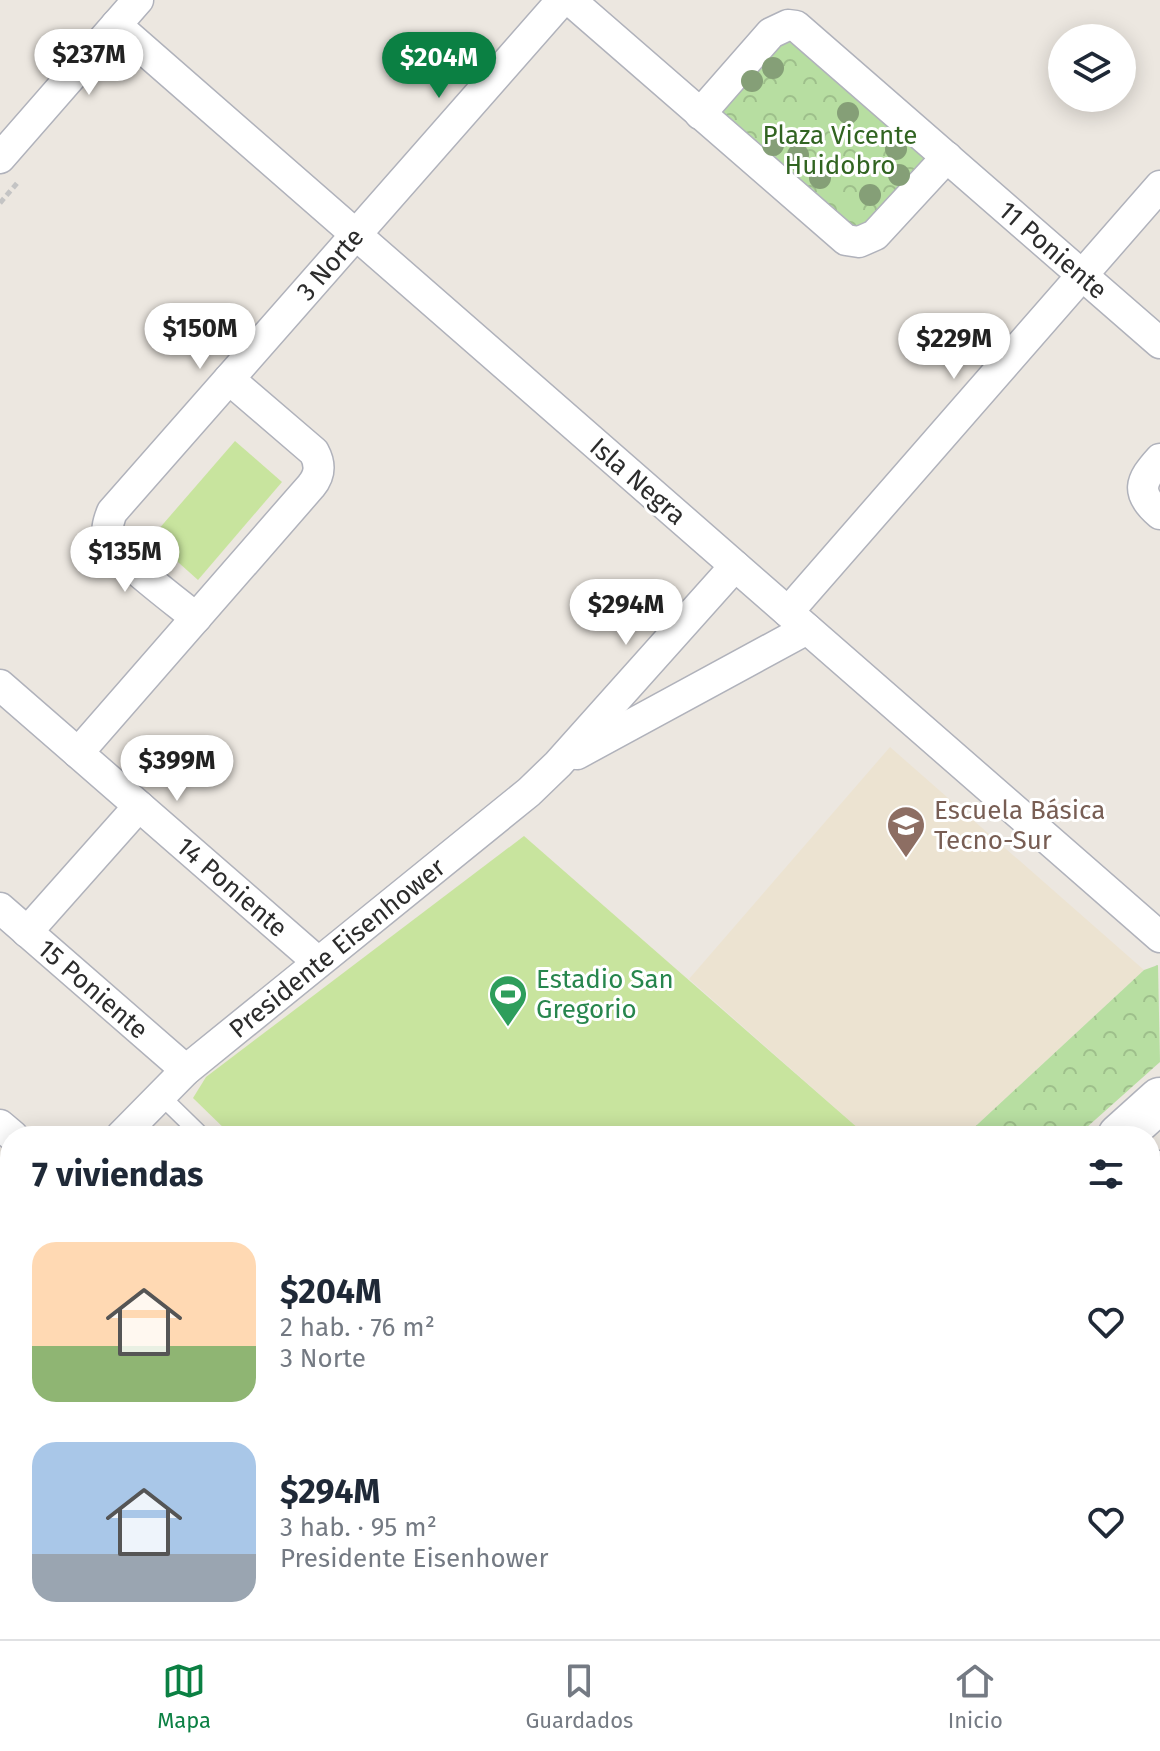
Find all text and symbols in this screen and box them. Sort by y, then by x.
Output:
map controls [1048,24,1136,112]
button: layers [1048,24,1136,112]
pin: $237M [33,29,145,97]
pin: $204M [383,32,495,100]
text: $237M [52,39,126,70]
text: $204M [400,42,478,73]
park label: Plaza Vicente Huidobro [763,120,917,181]
street label: 11 Poniente [992,195,1113,306]
street label: 3 Norte [290,222,370,307]
pin: $150M [144,303,256,371]
text: $150M [163,313,237,344]
pin: $229M [898,313,1010,381]
text: $229M [916,323,992,354]
street label: Isla Negra [583,431,692,531]
pin: $135M [69,526,181,594]
text: $135M [88,536,162,567]
pin: $294M [570,579,682,647]
text: $294M [588,589,664,620]
pin: $399M [121,735,233,803]
text: $399M [138,745,216,776]
place label: Escuela Básica Tecno-Sur [934,795,1105,856]
school or university icon: Escuela Básica Tecno-Sur [885,804,927,859]
street label: 14 Poniente [170,831,293,944]
street label: Presidente Eisenhower [223,852,451,1045]
street label: 15 Poniente [31,933,154,1046]
place label: Estadio San Gregorio [536,964,674,1025]
sports icon: Estadio San Gregorio [487,973,529,1028]
icon: filters [1084,1152,1128,1196]
text: 7 viviendas [32,1154,204,1195]
text: $204M [280,1271,382,1312]
icon: home [96,1274,192,1370]
icon: heart [1084,1300,1128,1344]
text: 2 hab. · 76 m² [280,1312,435,1343]
text: 3 Norte [280,1343,366,1374]
text: $294M [280,1471,380,1512]
icon: home [96,1474,192,1570]
icon: heart [1084,1500,1128,1544]
text: 3 hab. · 95 m² [280,1512,437,1543]
text: Presidente Eisenhower [280,1543,549,1574]
tab: Mapa [157,1659,211,1734]
tab: Guardados [525,1659,633,1734]
tab: Inicio [948,1659,1003,1734]

